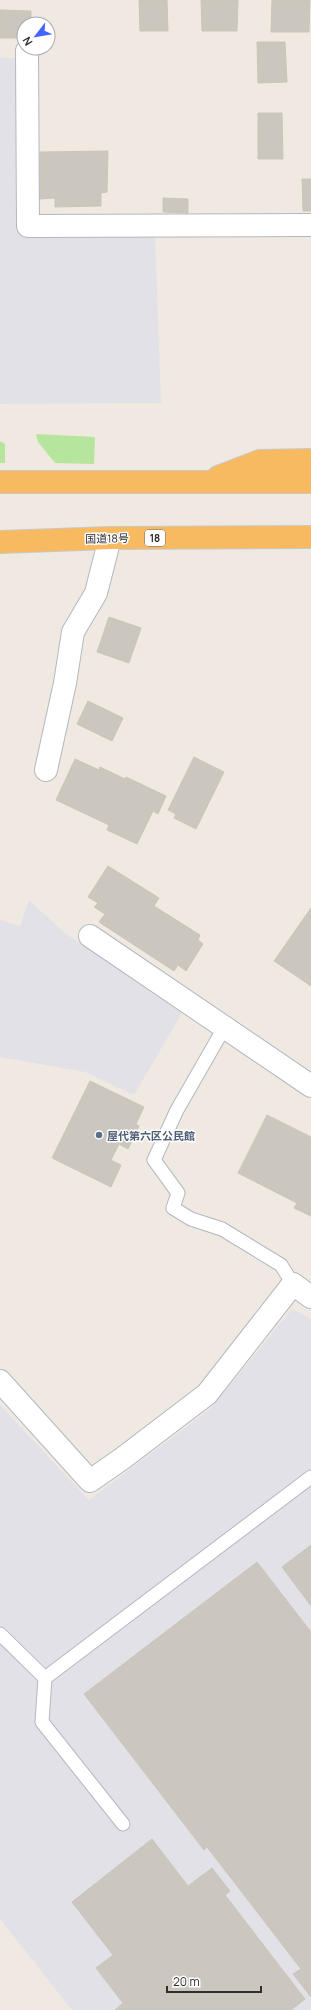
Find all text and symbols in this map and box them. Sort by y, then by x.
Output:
north arrow [16,16,56,56]
text: N [18,34,35,49]
street label: 国道18号 [85,530,129,546]
road number: 18 [145,530,165,546]
place label: 屋代第六区公民館 [107,1128,195,1143]
marker: 屋代第六区公民館 [94,1130,104,1140]
scale bar [167,1968,261,1994]
text: 20 m [173,1973,200,1990]

